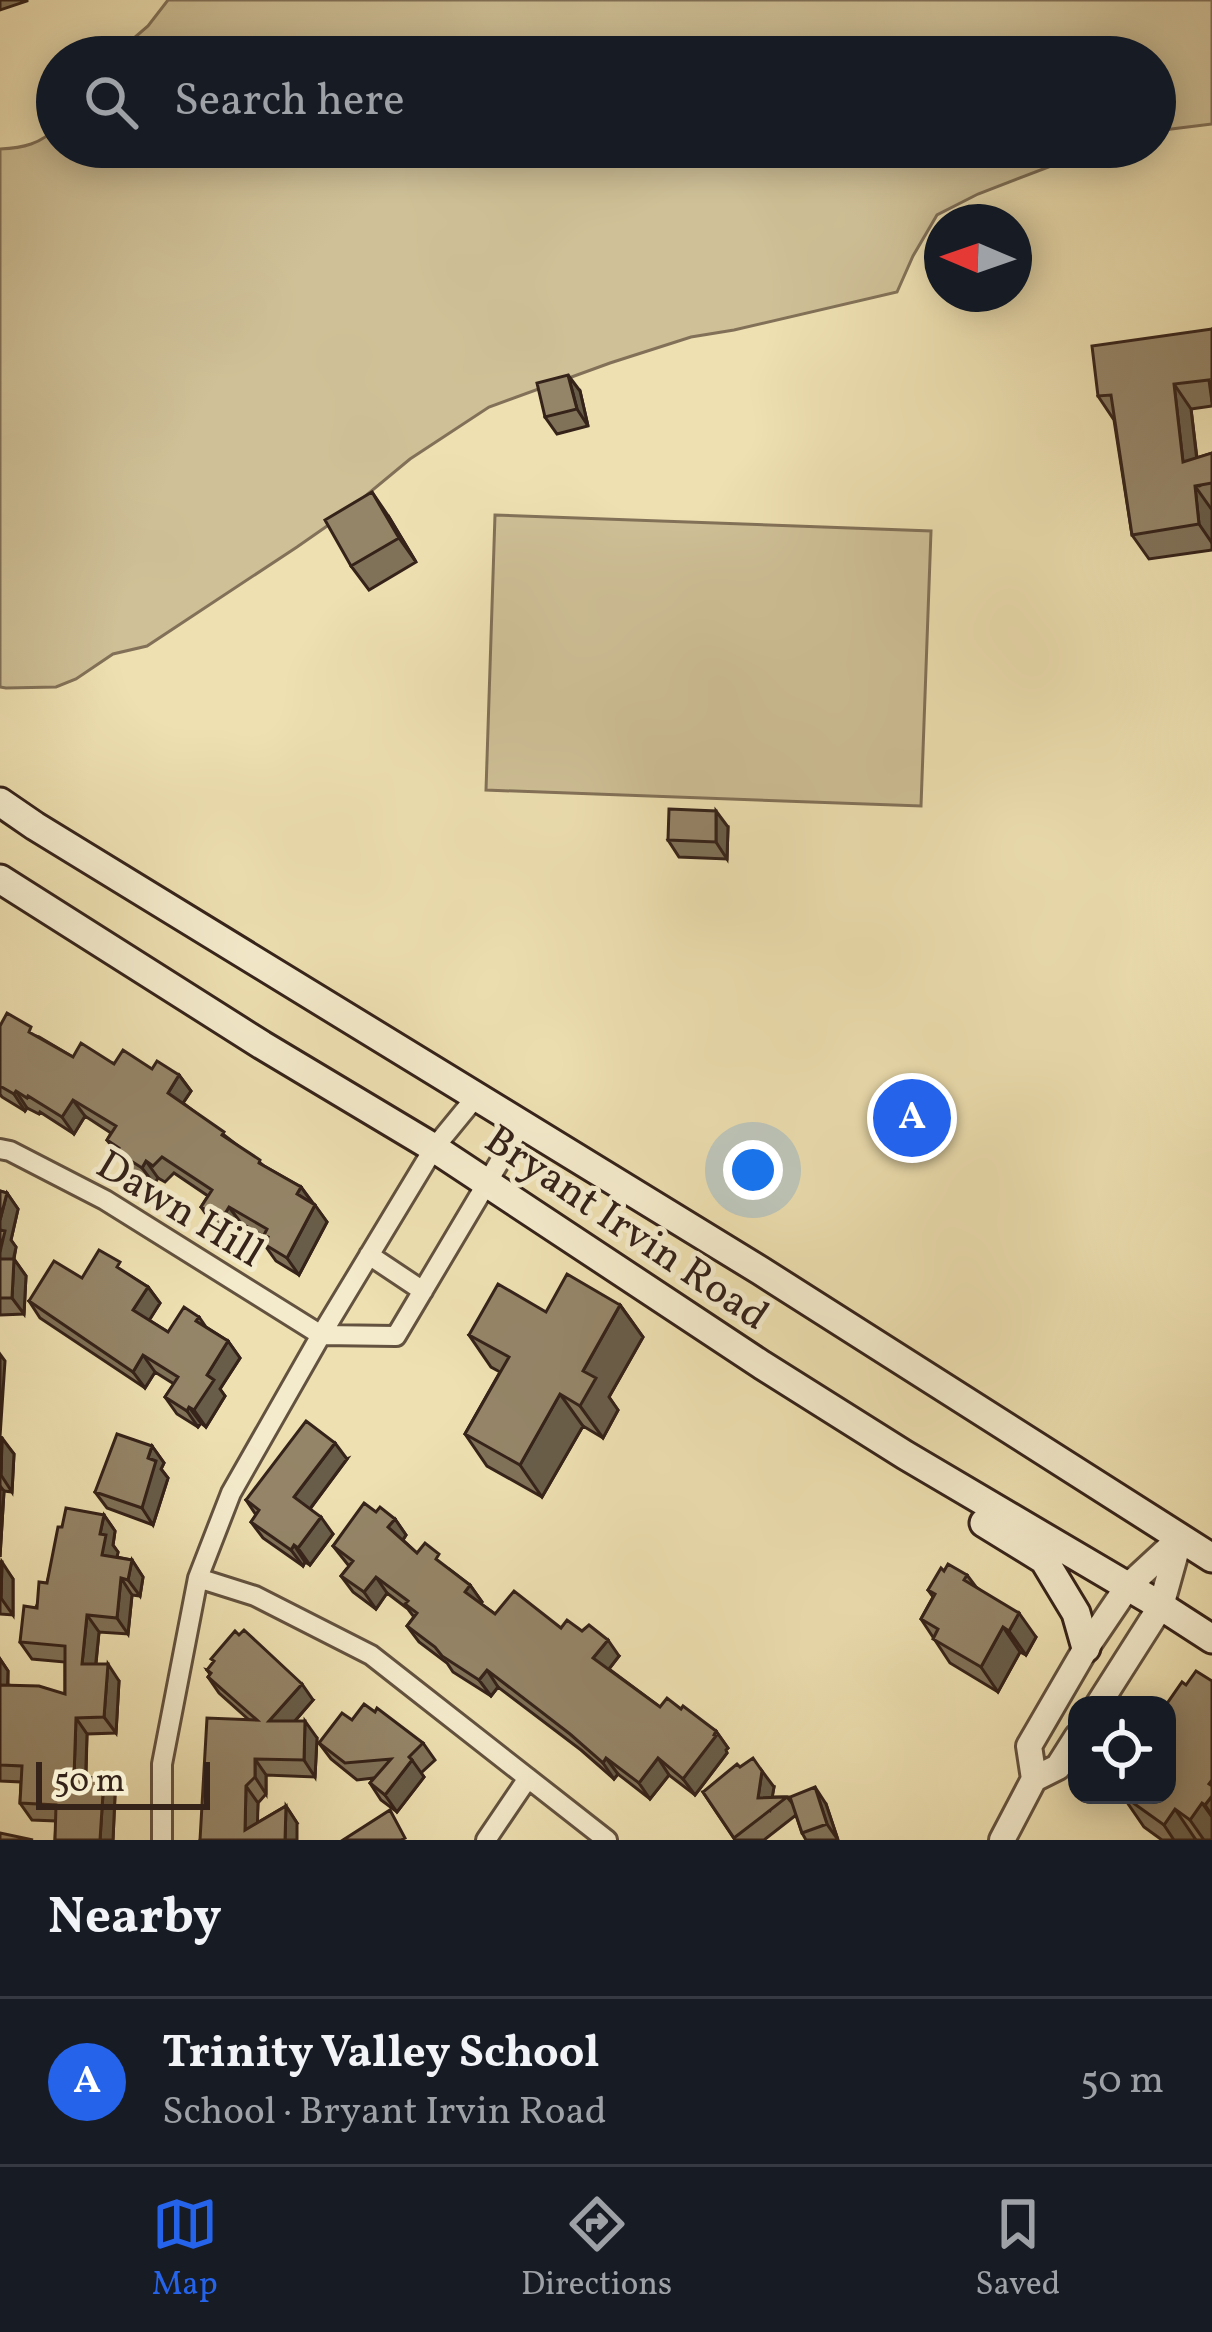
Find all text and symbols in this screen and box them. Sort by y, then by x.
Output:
search box [36,36,1176,168]
icon: search [78,69,144,135]
text: Search here [174,71,405,134]
north arrow [924,204,1032,312]
pin: A [873,1073,951,1163]
street label: Bryant Irvin Road [472,1113,779,1347]
street label: Dawn Hill [84,1138,273,1284]
your location [723,1140,783,1200]
map controls [1068,1696,1176,1804]
button: locate [1068,1696,1176,1804]
scale bar [36,1756,210,1809]
text: 50 m [54,1760,125,1806]
text: Nearby [48,1883,222,1954]
text: Trinity Valley School [162,2023,600,2086]
text: A [73,2055,101,2109]
text: 50 m [1080,2055,1164,2109]
text: School · Bryant Irvin Road [162,2086,607,2140]
tab: Map [152,2191,218,2309]
tab: Directions [521,2191,672,2309]
tab: Saved [975,2191,1060,2309]

